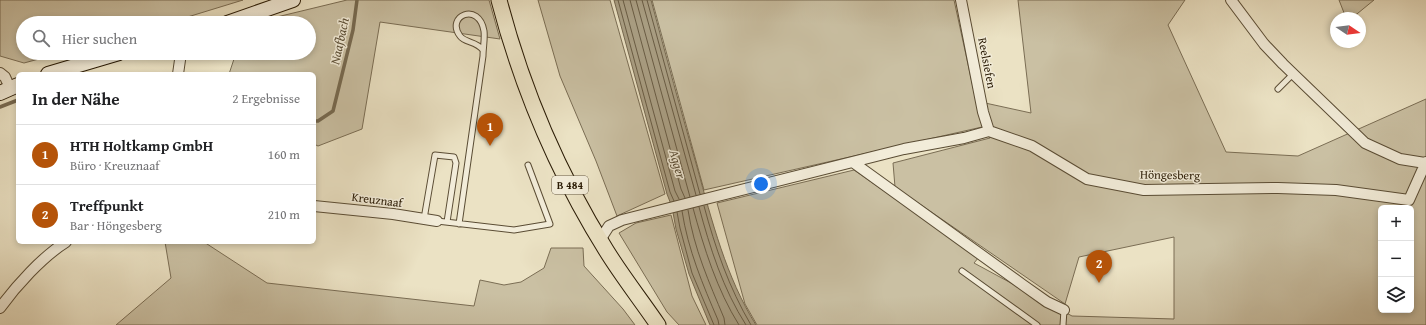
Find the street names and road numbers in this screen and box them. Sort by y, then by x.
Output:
street label: Reelsiefen [974,36,1001,90]
street label: Höngesberg [1140,165,1200,184]
road number: B 484 [552,176,588,194]
street label: Kreuznaaf [351,188,405,211]

